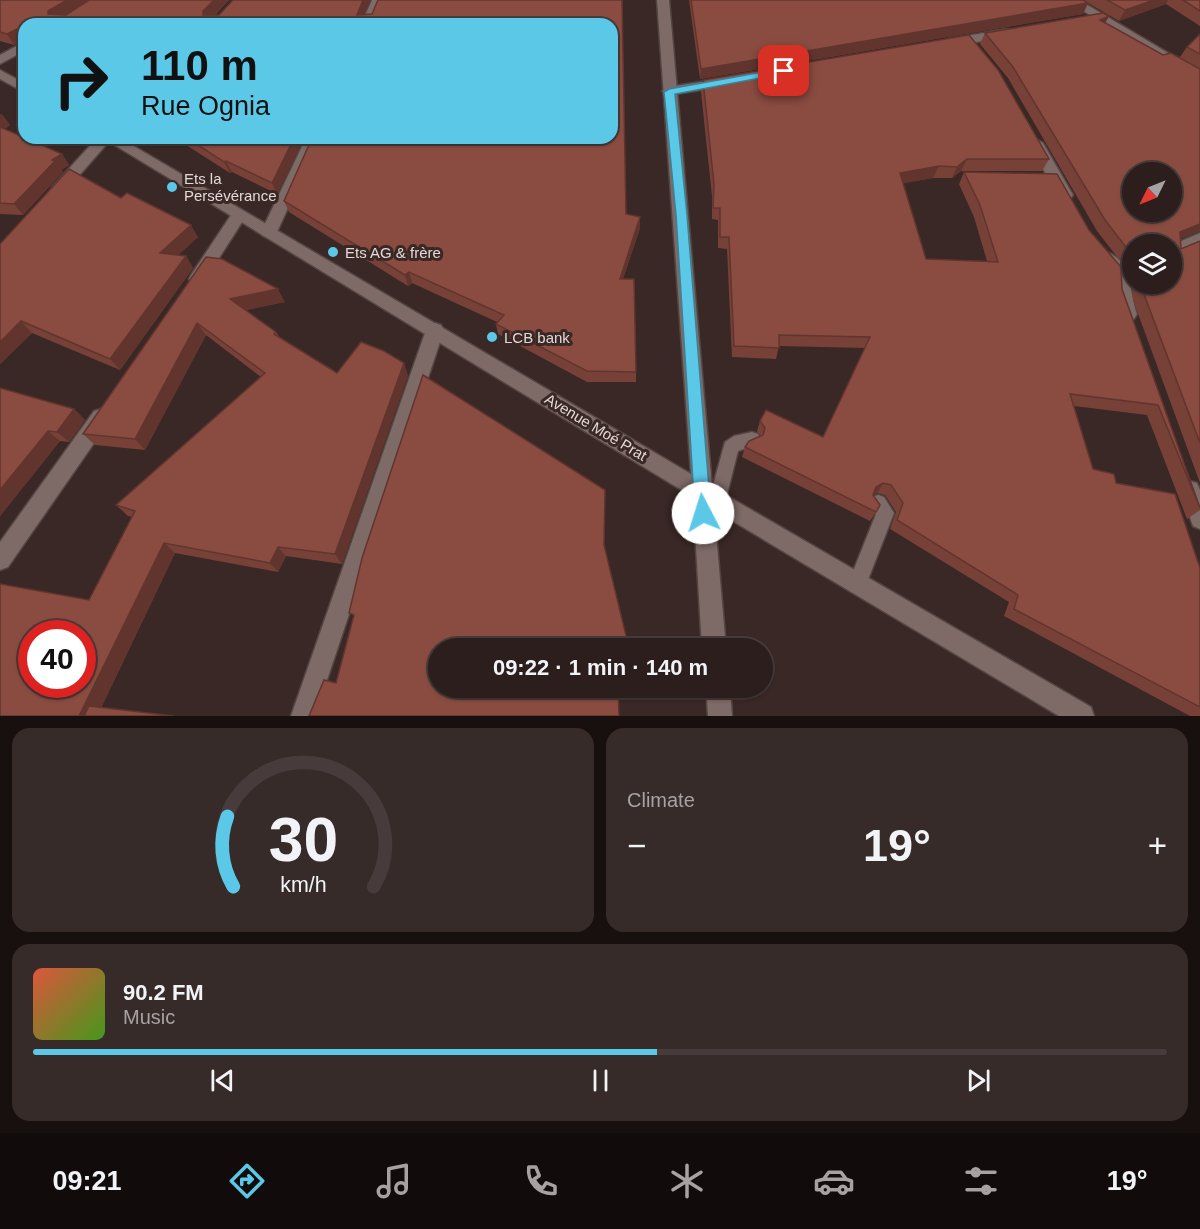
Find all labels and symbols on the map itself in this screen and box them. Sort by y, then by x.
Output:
pin [758,45,809,96]
north arrow [1122,162,1182,222]
place label: Ets la Persévérance [184,170,277,204]
marker: Ets la Persévérance [165,180,179,194]
place label: Ets AG & frère [345,244,441,261]
marker: Ets AG & frère [326,245,340,259]
place label: LCB bank [504,329,570,346]
marker: LCB bank [485,330,499,344]
street label: Avenue Moé Prat [542,390,651,464]
position arrow [671,481,735,545]
speed limit sign: 40 [18,620,96,698]

